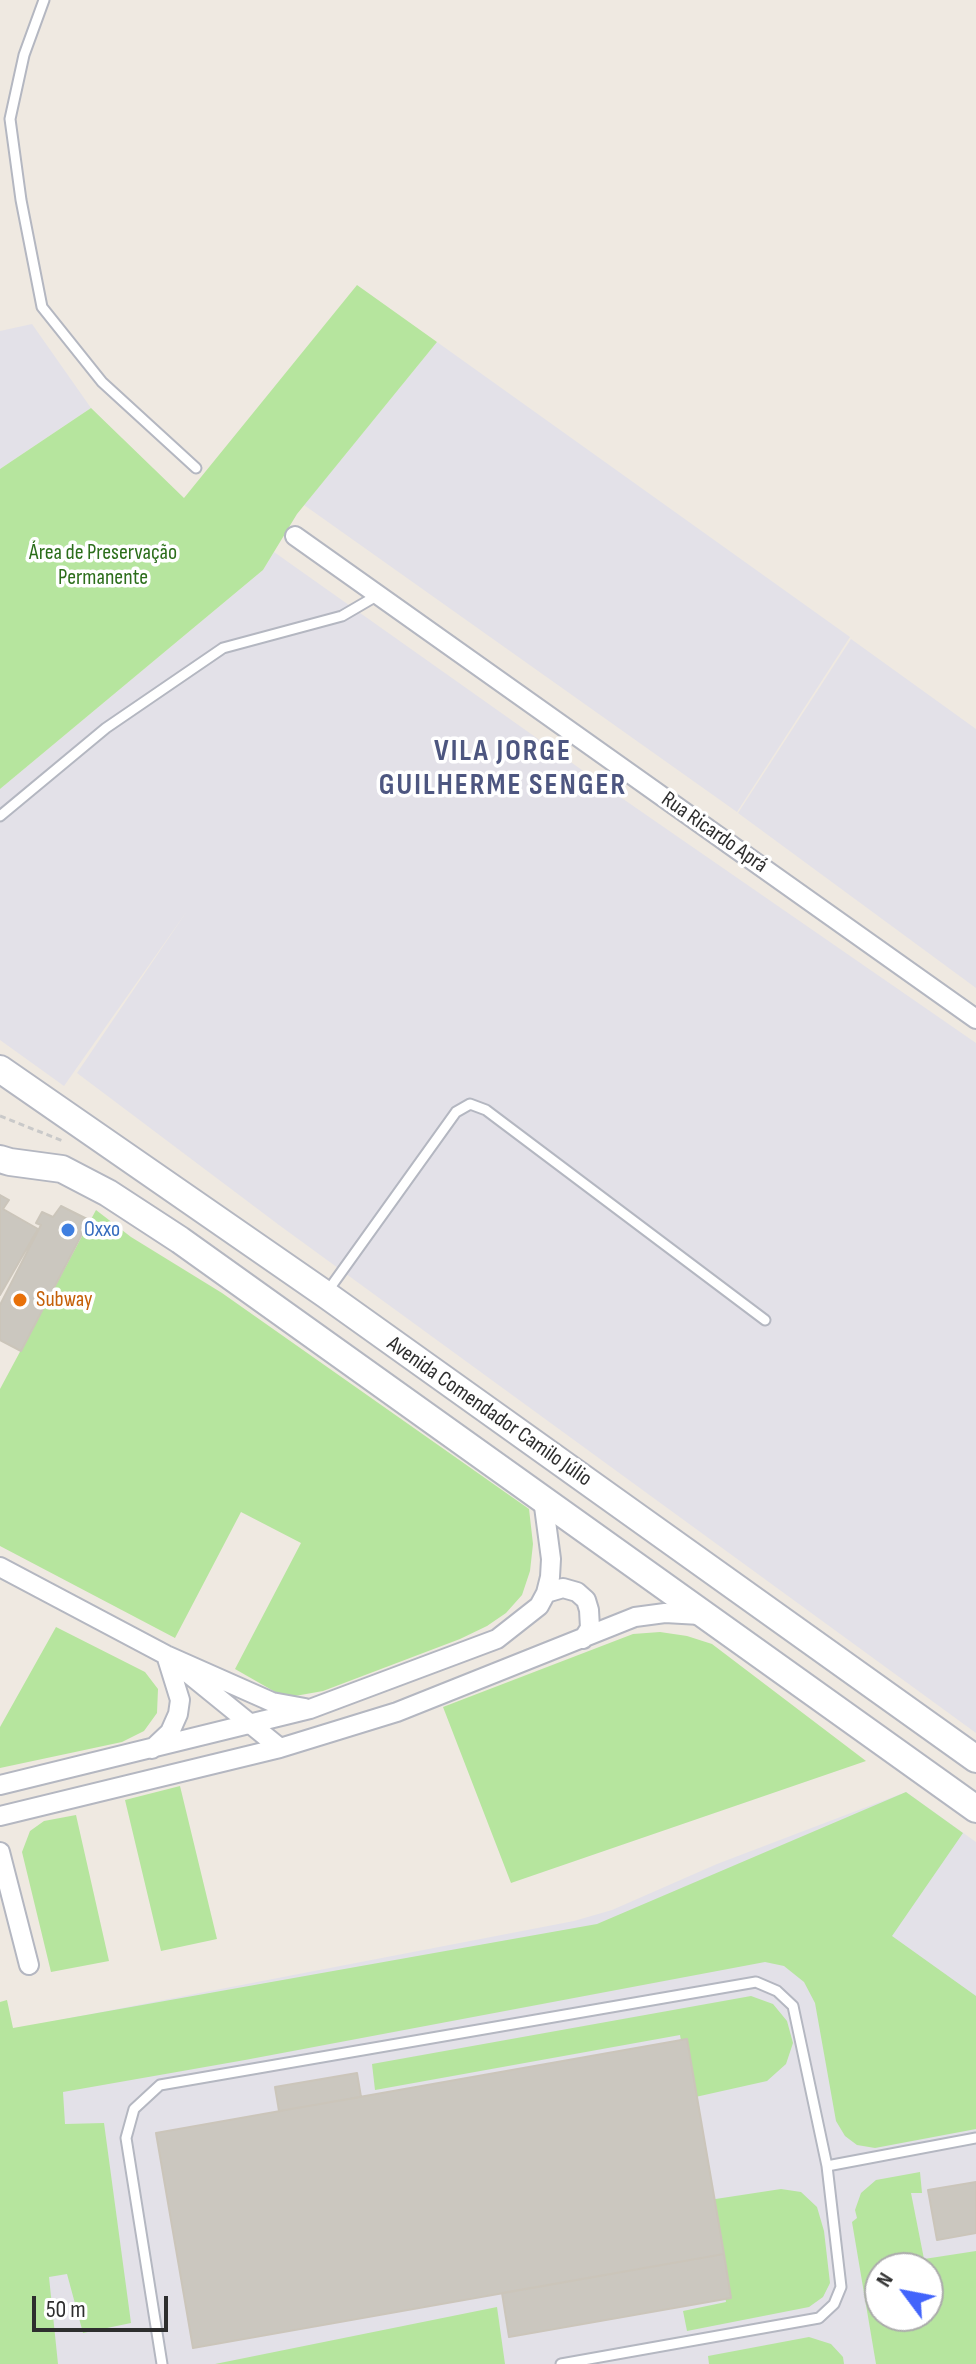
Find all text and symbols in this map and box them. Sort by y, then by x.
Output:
park label: Área de Preservação Permanente [29,540,177,592]
district label: VILA JORGE GUILHERME SENGER [379,734,627,804]
street label: Rua Ricardo Aprá [656,787,772,879]
place label: Oxxo [84,1217,120,1243]
marker: Oxxo [59,1221,77,1239]
place label: Subway [36,1287,93,1313]
marker: Subway [11,1291,29,1309]
street label: Avenida Comendador Camilo Júlio [382,1331,596,1493]
north arrow [864,2252,944,2332]
text: N [870,2268,899,2292]
scale bar [36,2280,172,2330]
text: 50 m [46,2295,86,2324]

